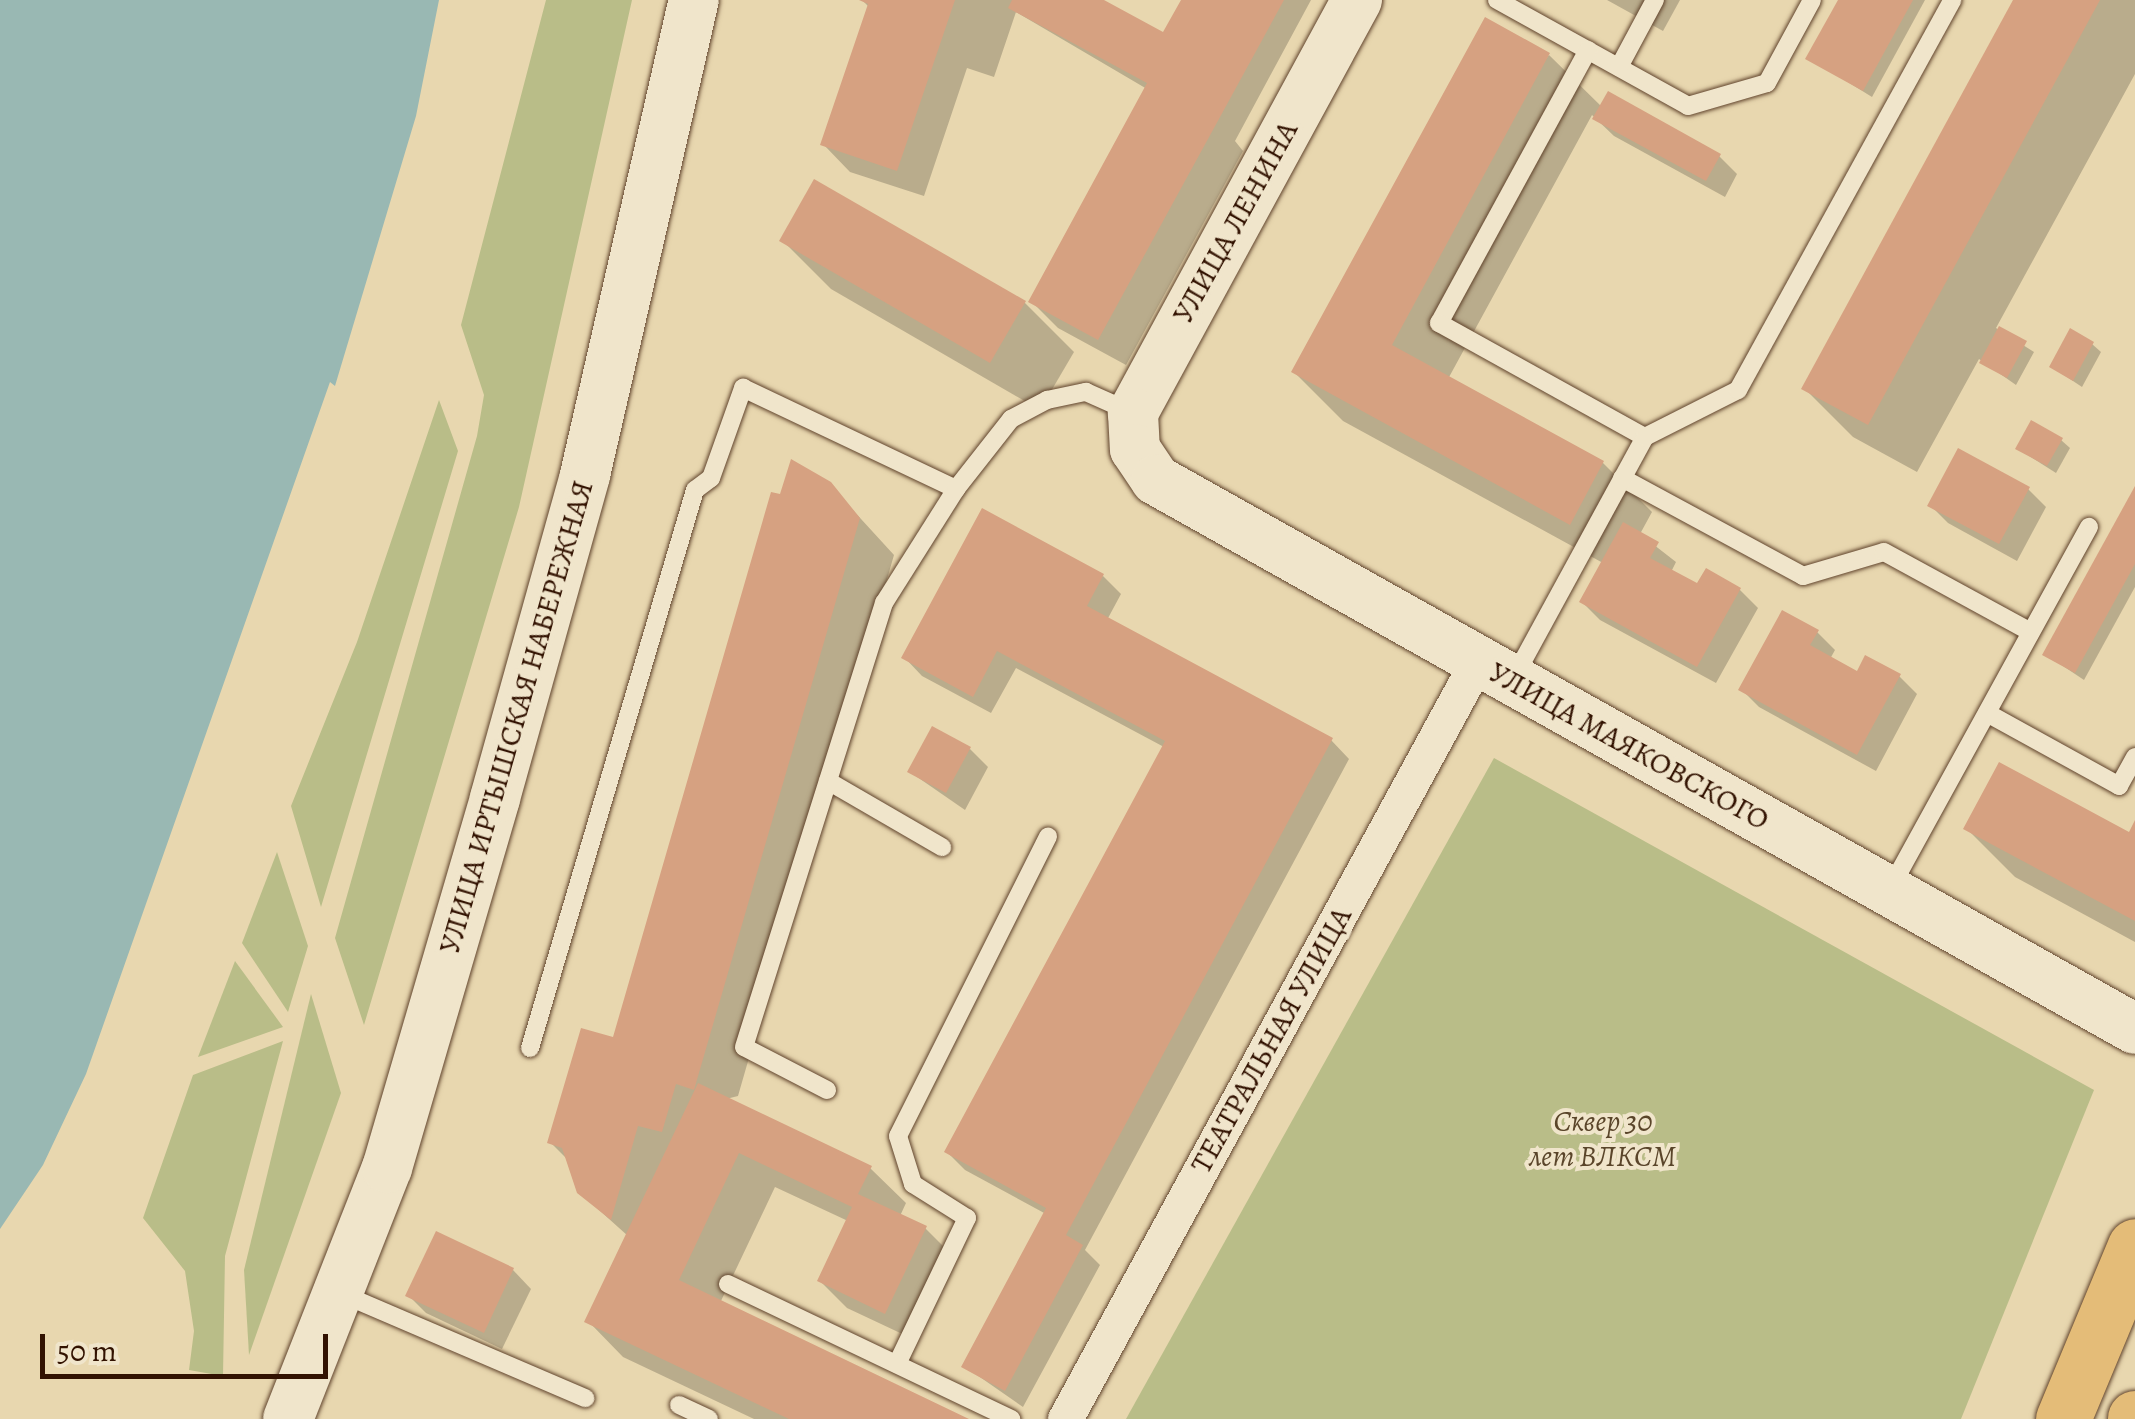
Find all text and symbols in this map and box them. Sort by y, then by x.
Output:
street label: УЛИЦА ЛЕНИНА [1165,115,1305,329]
street label: УЛИЦА ИРТЫШСКАЯ НАБЕРЕЖНАЯ [431,476,601,958]
street label: УЛИЦА МАЯКОВСКОГО [1483,654,1775,838]
street label: ТЕАТРАЛЬНАЯ УЛИЦА [1183,901,1359,1179]
park label: Сквер 30 лет ВЛКСМ [1530,1103,1676,1174]
scale bar [45,1314,332,1376]
text: 50 m [57,1331,117,1371]

